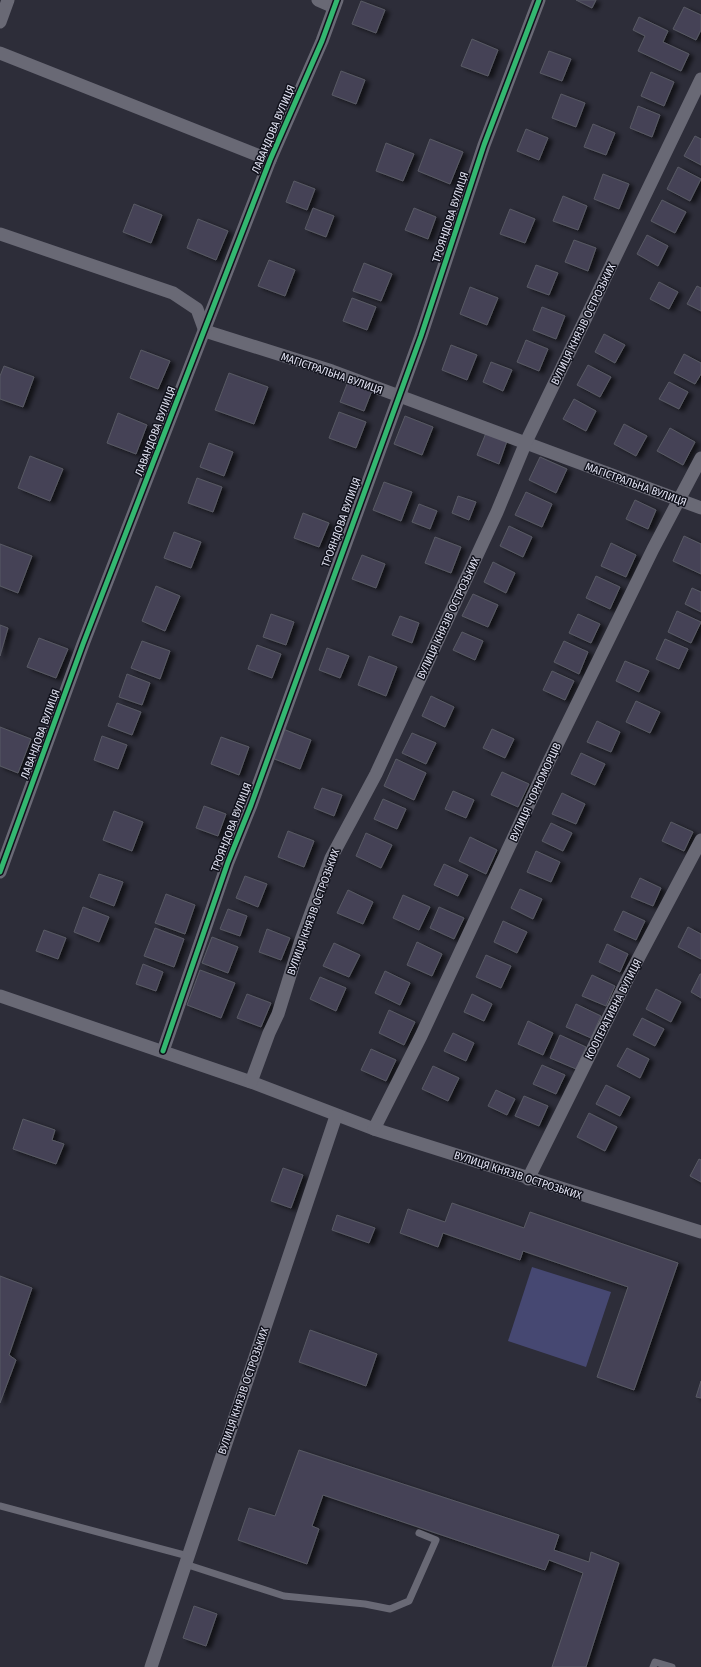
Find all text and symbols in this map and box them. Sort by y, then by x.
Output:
street label: ЛАВАНДОВА ВУЛИЦЯ [249,83,298,175]
street label: ТРОЯНДОВА ВУЛИЦЯ [430,170,471,264]
street label: ВУЛИЦЯ КНЯЗІВ ОСТРОЗЬКИХ [548,261,619,387]
street label: МАГІСТРАЛЬНА ВУЛИЦЯ [279,350,384,397]
street label: ЛАВАНДОВА ВУЛИЦЯ [132,385,179,478]
street label: МАГІСТРАЛЬНА ВУЛИЦЯ [583,460,688,509]
street label: ТРОЯНДОВА ВУЛИЦЯ [319,476,364,569]
street label: ВУЛИЦЯ КНЯЗІВ ОСТРОЗЬКИХ [414,554,483,681]
street label: ЛАВАНДОВА ВУЛИЦЯ [18,687,63,781]
street label: ВУЛИЦЯ ЧОРНОМОРЦІВ [507,741,564,844]
street label: ТРОЯНДОВА ВУЛИЦЯ [208,781,254,874]
street label: ВУЛИЦЯ КНЯЗІВ ОСТРОЗЬКИХ [285,847,343,977]
street label: КООПЕРАТИВНА ВУЛИЦЯ [582,957,644,1062]
street label: ВУЛИЦЯ КНЯЗІВ ОСТРОЗЬКИХ [452,1149,584,1202]
street label: ВУЛИЦЯ КНЯЗІВ ОСТРОЗЬКИХ [216,1325,272,1456]

